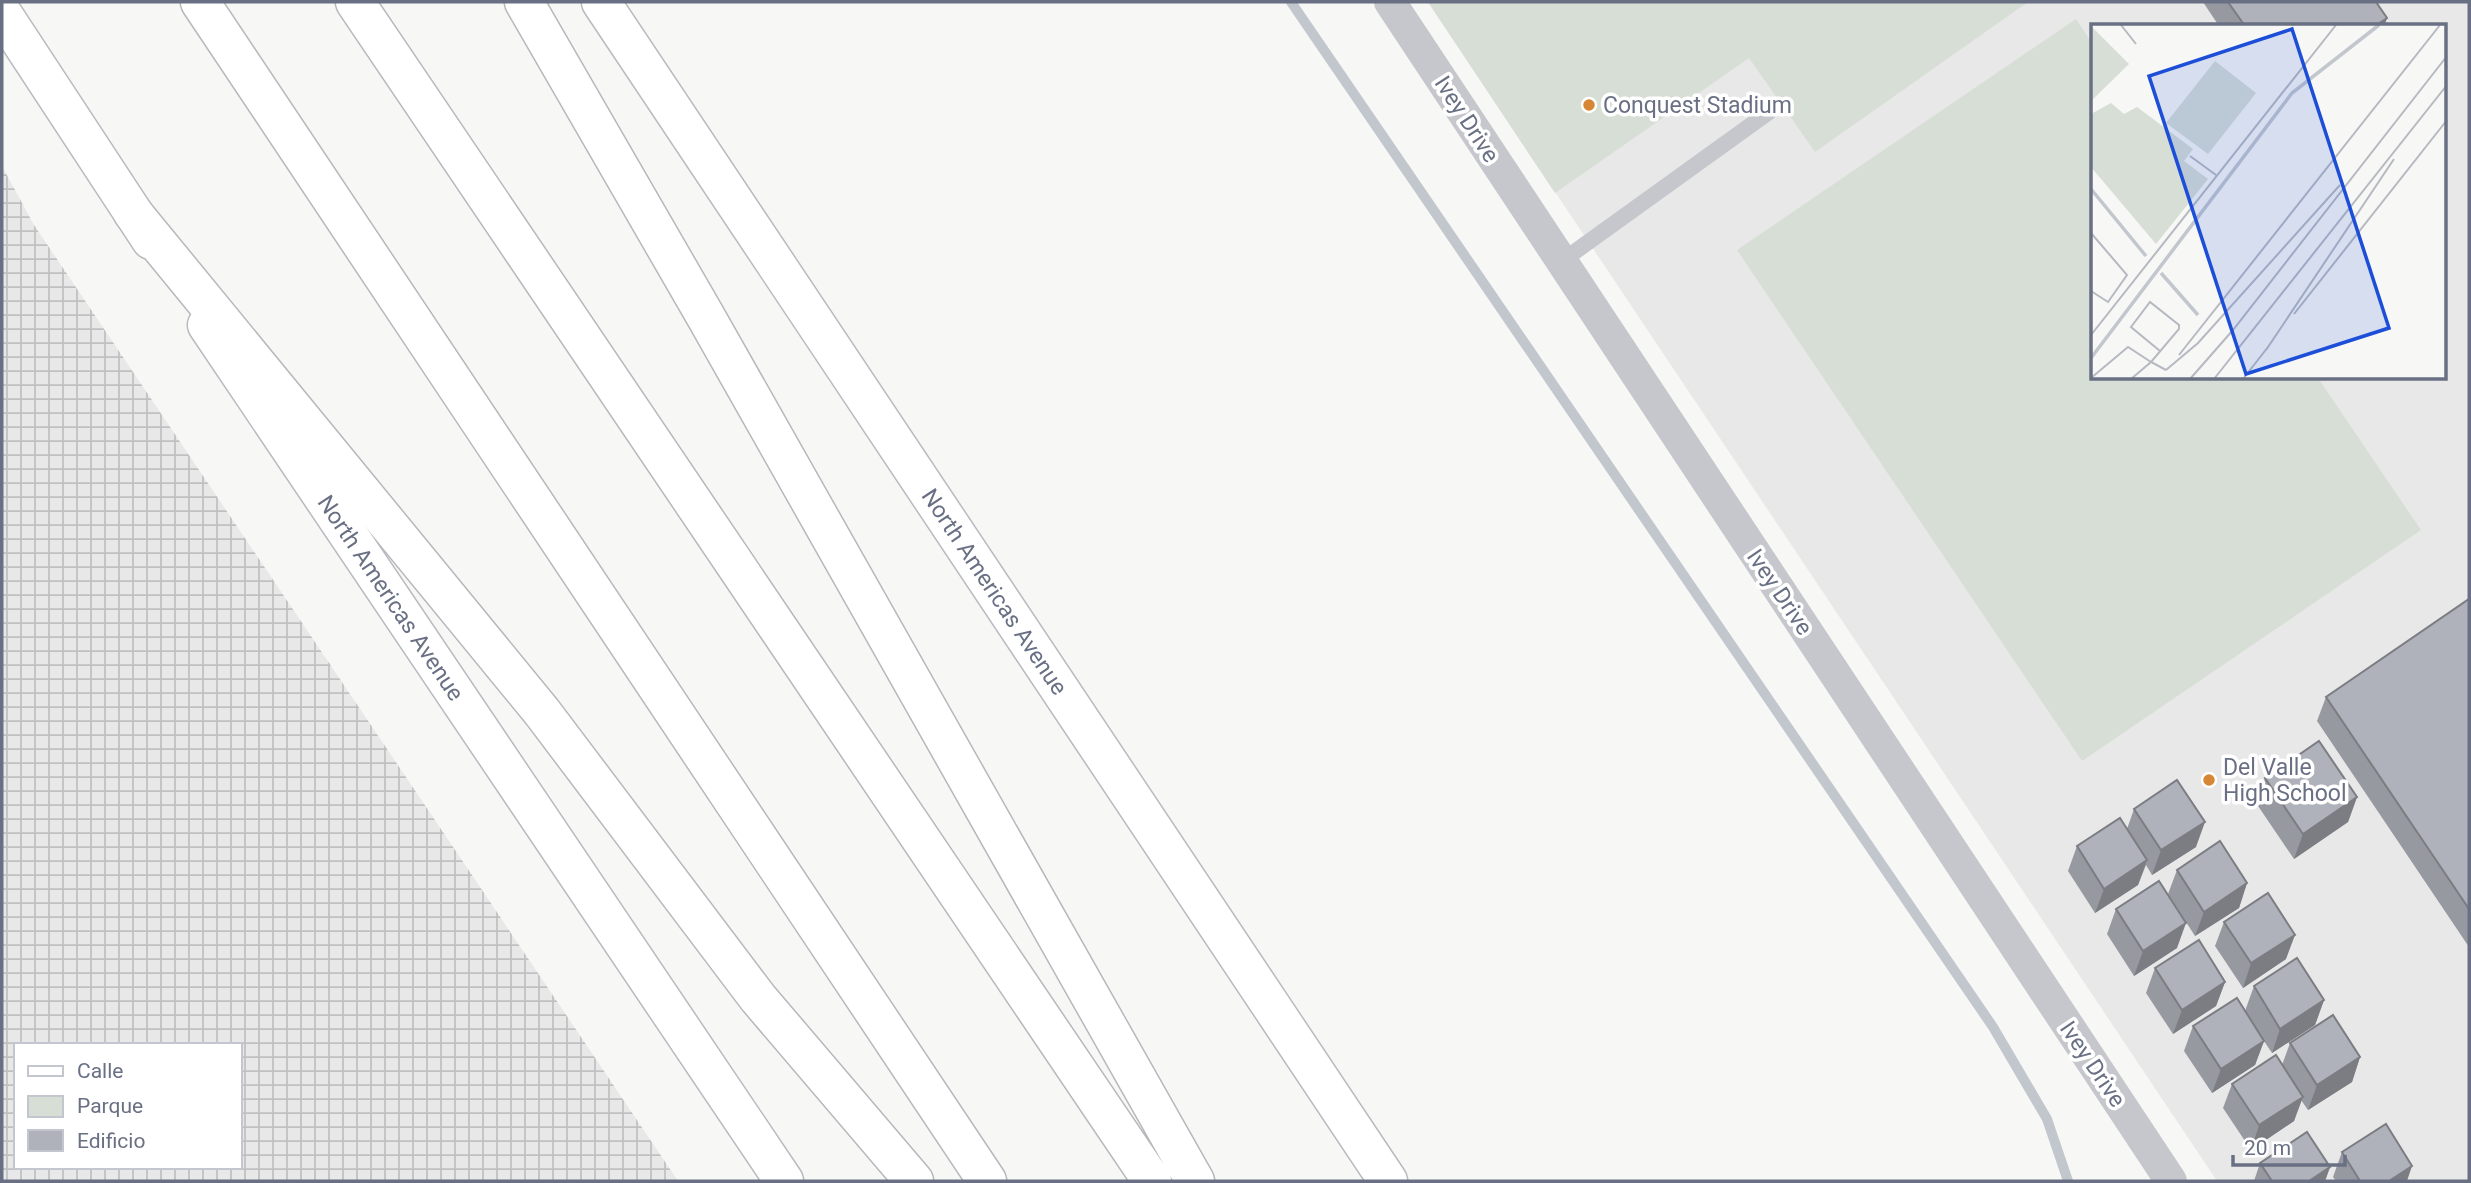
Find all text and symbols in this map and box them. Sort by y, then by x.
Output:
inset map [2091,24,2446,380]
street label: Ivey Drive [1429,71,1504,168]
place label: Conquest Stadium [1603,92,1792,119]
marker: Conquest Stadium [1581,97,1597,113]
street label: North Americas Avenue [916,484,1073,700]
street label: North Americas Avenue [312,490,469,706]
street label: Ivey Drive [1741,544,1818,640]
place label: Del Valle High School [2223,754,2346,807]
marker: Del Valle High School [2201,772,2217,788]
street label: Ivey Drive [2054,1016,2131,1112]
legend [14,1043,242,1169]
text: Calle [77,1059,123,1083]
text: Parque [77,1094,143,1118]
scale bar [2233,1124,2345,1168]
text: Edificio [77,1129,145,1153]
text: 20 m [2244,1136,2291,1160]

